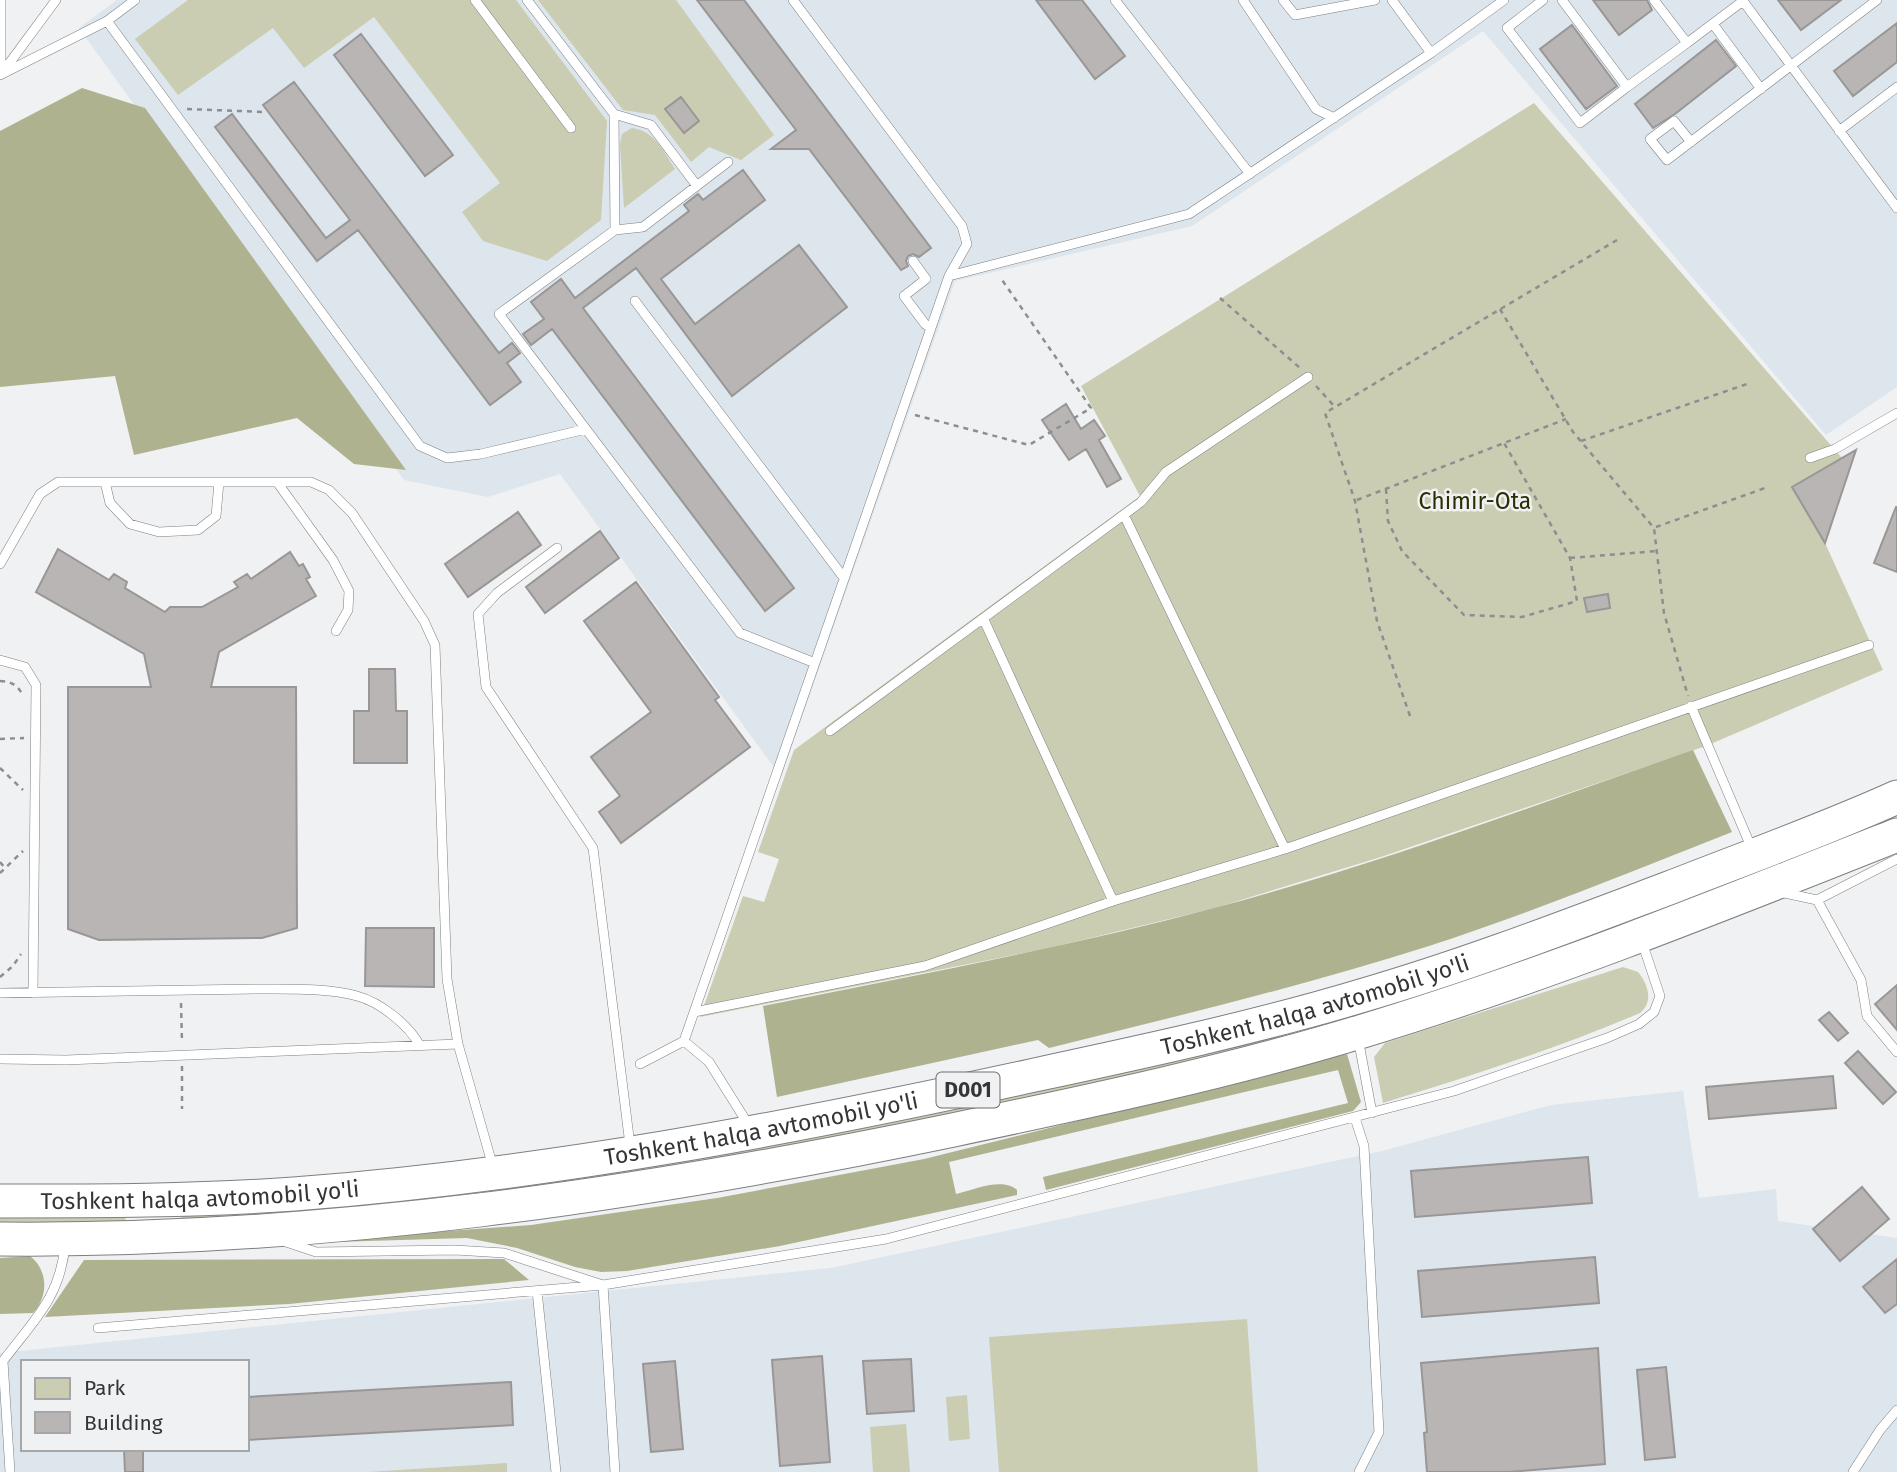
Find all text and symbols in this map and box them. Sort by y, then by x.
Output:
park label: Chimir-Ota [1419,487,1531,515]
street label: Toshkent halqa avtomobil yo'li [1158,948,1473,1061]
road number: D001 [936,1072,1000,1108]
street label: Toshkent halqa avtomobil yo'li [602,1086,921,1171]
street label: Toshkent halqa avtomobil yo'li [40,1174,360,1215]
legend [21,1360,248,1451]
text: Park [84,1375,126,1401]
text: Building [84,1410,163,1436]

